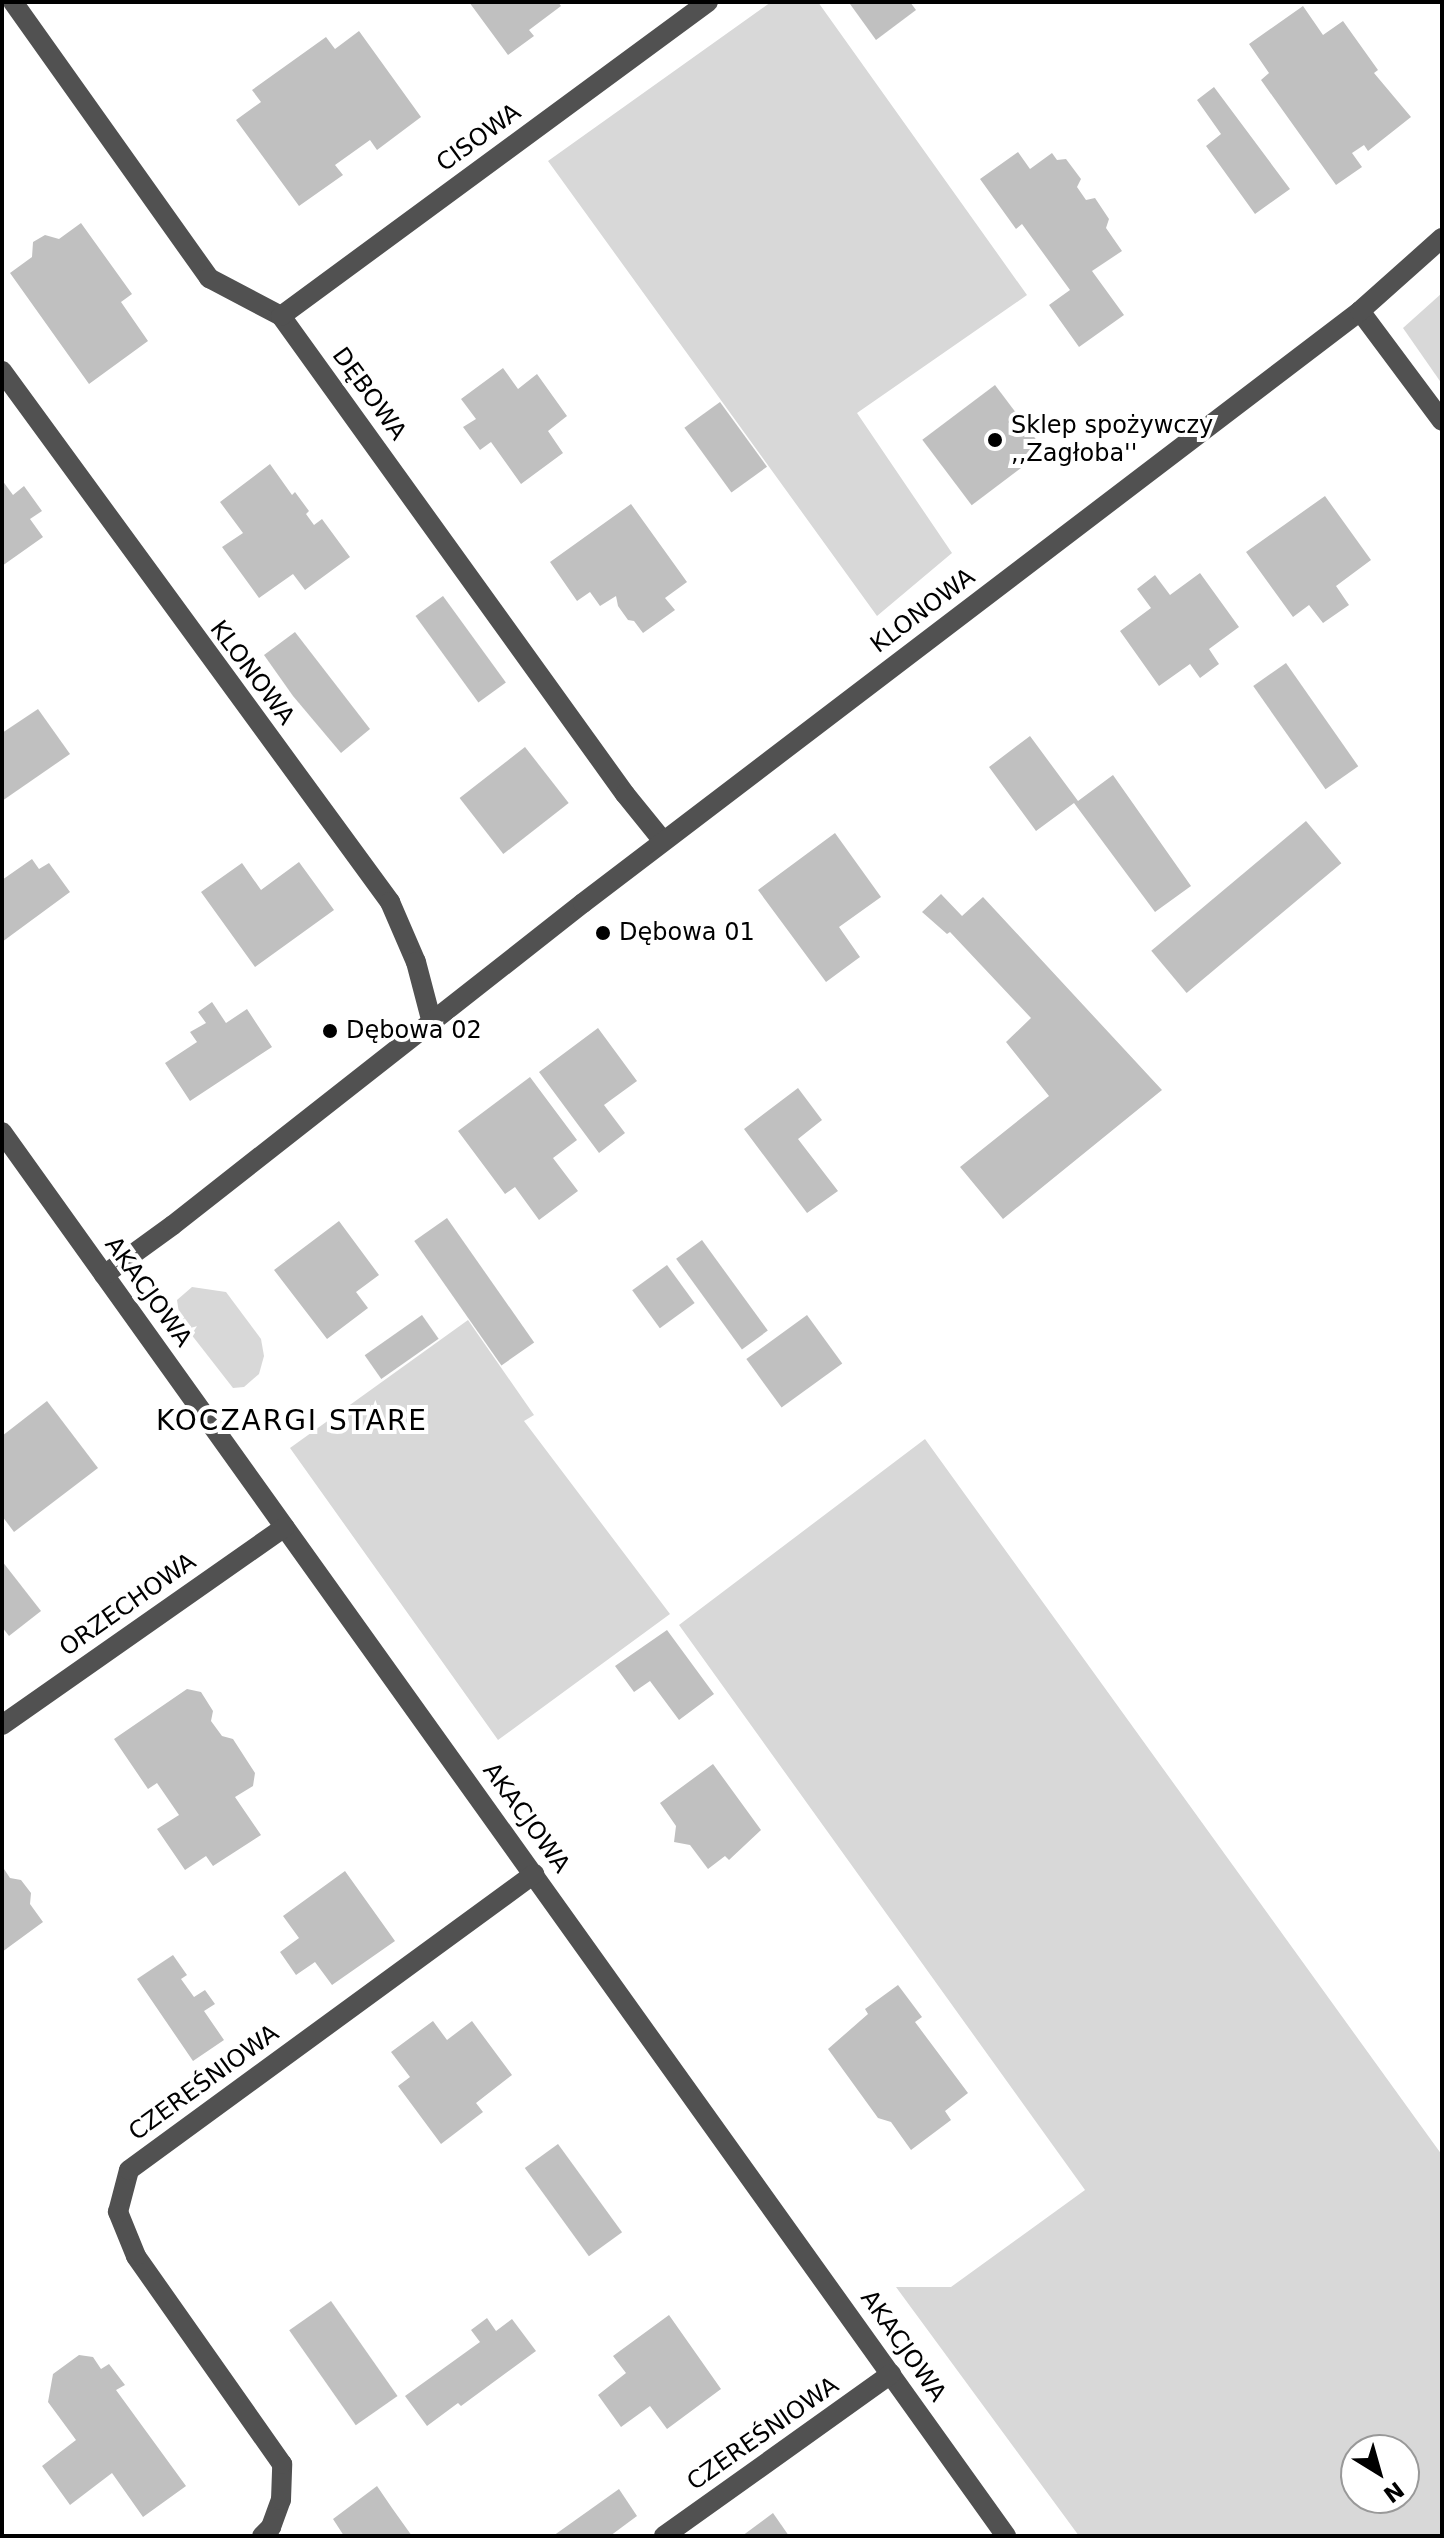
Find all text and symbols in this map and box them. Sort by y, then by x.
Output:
street label: CISOWA [431,98,527,178]
street label: DĘBOWA [326,342,412,446]
place label: Sklep spożywczy ,,Zagłoba'' [1011,412,1213,468]
marker: Sklep spożywczy ,,Zagłoba'' [986,431,1004,449]
street label: KLONOWA [865,563,981,659]
street label: KLONOWA [204,615,300,731]
place label: Dębowa 01 [619,919,755,947]
marker: Dębowa 01 [594,924,612,942]
place label: Dębowa 02 [346,1017,482,1045]
marker: Dębowa 02 [321,1022,339,1040]
street label: AKACJOWA [98,1231,198,1353]
district label: KOCZARGI STARE [156,1404,428,1438]
street label: ORZECHOWA [54,1547,202,1663]
street label: AKACJOWA [476,1757,576,1879]
street label: CZEREŚNIOWA [123,2019,285,2147]
street label: AKACJOWA [854,2285,952,2407]
street label: CZEREŚNIOWA [682,2371,844,2497]
north arrow [1340,2434,1420,2514]
text: N [1379,2476,1408,2507]

